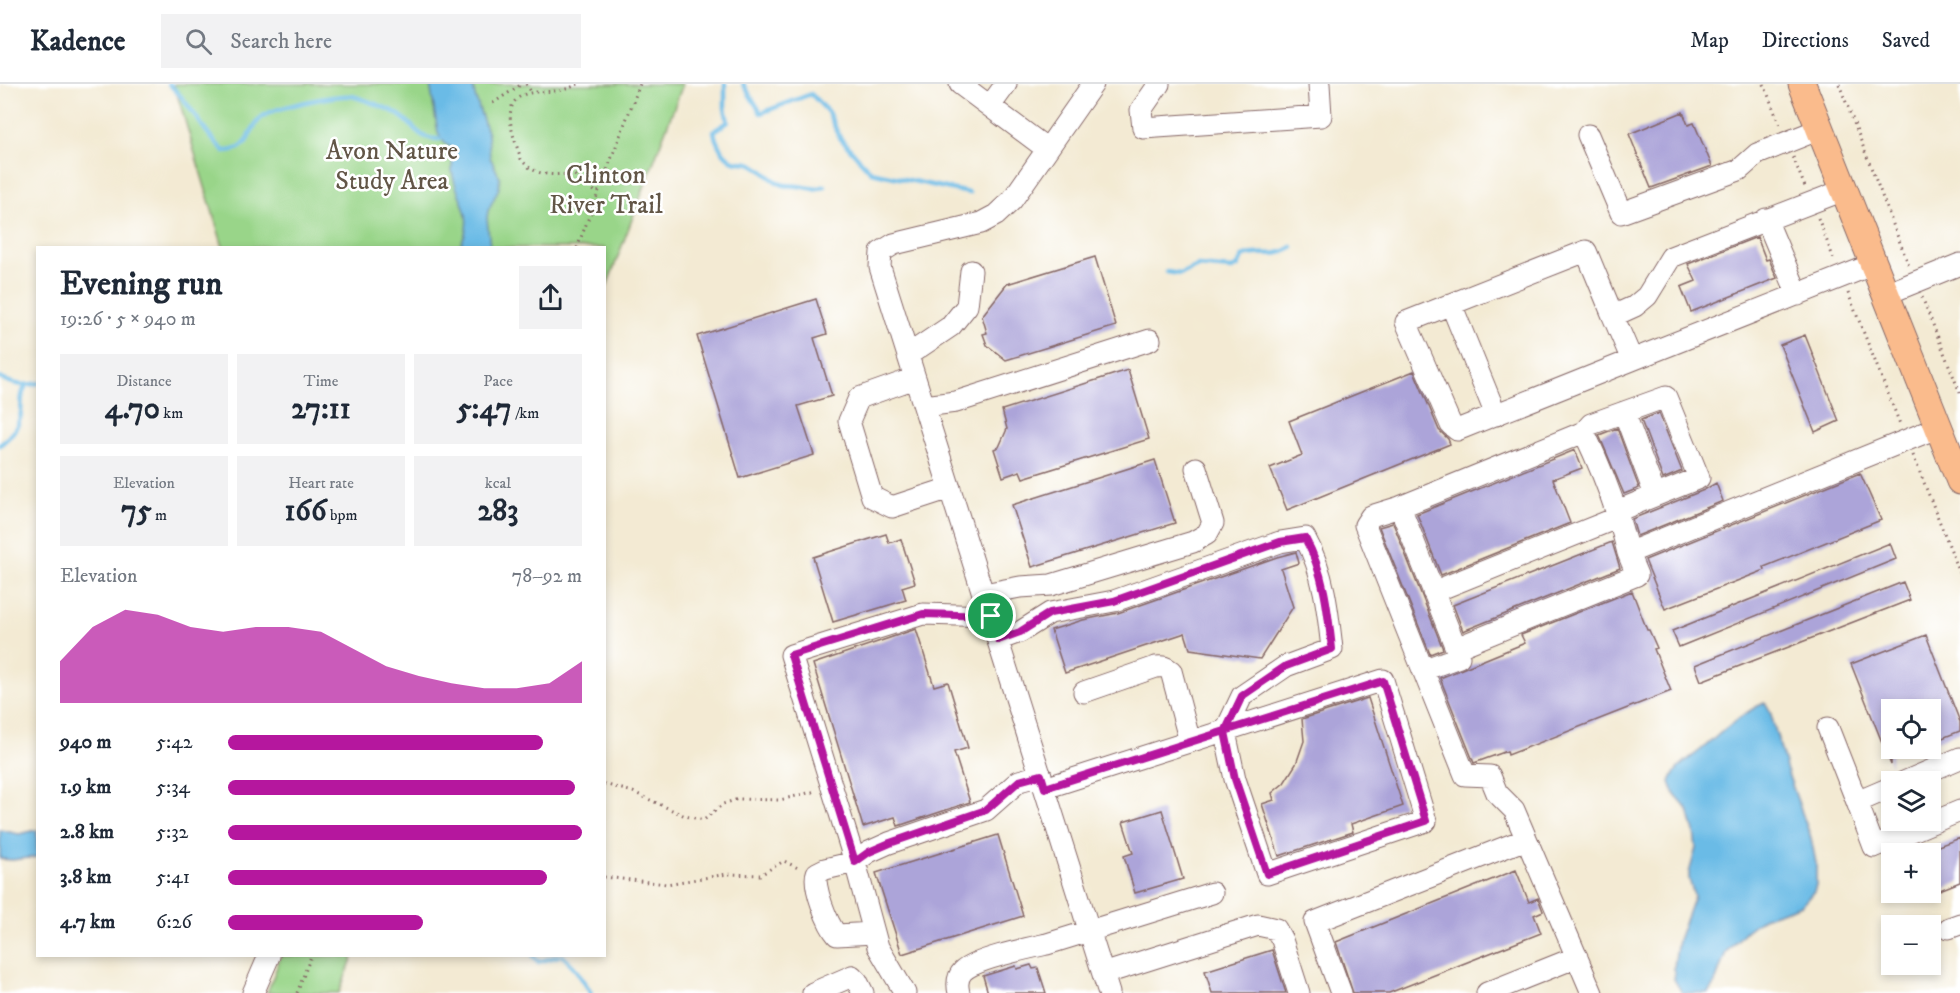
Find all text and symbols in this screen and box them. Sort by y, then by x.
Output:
search box [161,14,581,68]
text: Kadence [30,24,125,59]
icon: search [182,25,215,58]
text: Search here [230,28,332,55]
text: Map [1690,28,1729,54]
text: Directions [1762,28,1849,54]
text: Saved [1882,28,1930,54]
park label: Avon Nature Study Area [326,135,458,198]
park label: Clinton River Trail [549,159,663,222]
text: Evening run [60,264,222,305]
button: share [519,266,582,329]
text: 19:26 · 5 × 940 m [60,307,196,332]
text: Distance [116,371,172,391]
text: Time [304,371,338,391]
text: Pace [483,371,513,391]
text: 4.70 [105,391,160,428]
text: 27:11 [291,391,351,428]
text: 5:47 [457,391,512,428]
text: km [160,403,183,423]
text: /km [512,403,539,423]
text: Elevation [113,473,175,493]
text: Heart rate [288,473,354,493]
text: kcal [485,473,511,493]
text: 75 [121,493,152,530]
text: 166 [284,493,327,530]
text: 283 [478,493,518,530]
text: m [152,505,167,525]
text: bpm [327,505,358,525]
text: Elevation [60,564,137,589]
text: 78–92 m [512,564,582,589]
pin [965,590,1016,641]
icon: arrive [974,599,1007,632]
map controls [1881,699,1941,975]
button: locate [1881,699,1941,759]
text: 940 m [60,730,112,755]
text: 5:42 [156,730,193,755]
button: layers [1881,771,1941,831]
text: 1.9 km [60,775,111,800]
text: 5:34 [156,775,190,800]
text: 2.8 km [60,820,114,845]
text: 5:32 [156,820,188,845]
button: + [1881,843,1941,903]
text: 3.8 km [60,865,111,890]
text: 5:41 [156,865,190,890]
text: 4.7 km [60,910,115,935]
text: 6:26 [156,910,192,935]
button: − [1881,915,1941,975]

